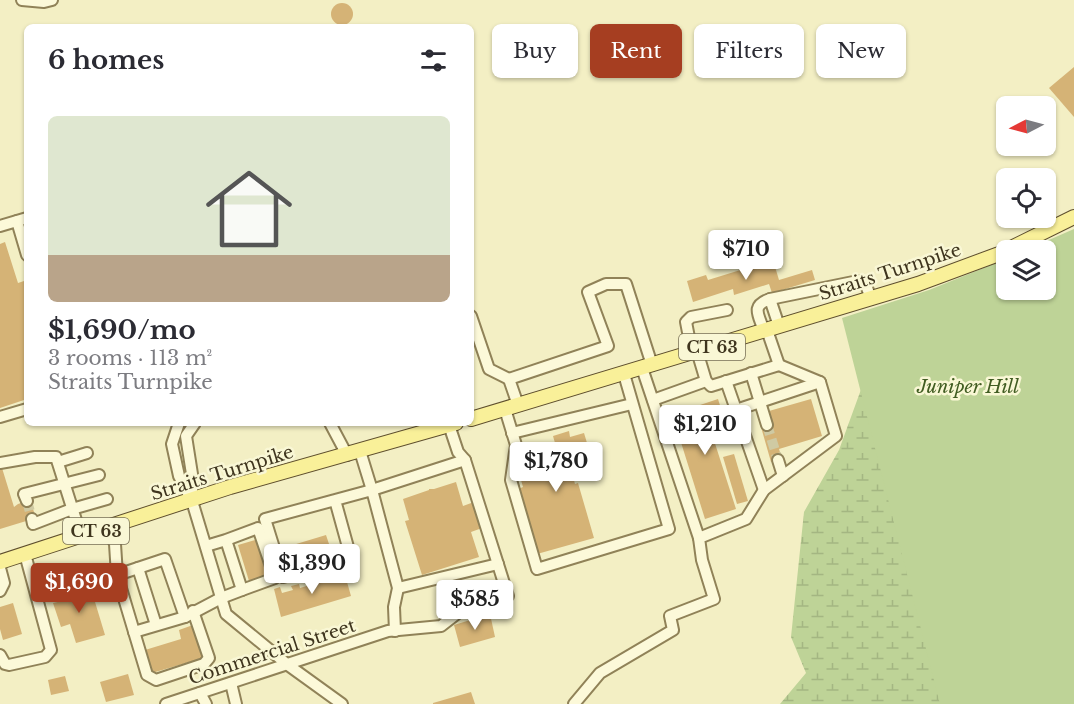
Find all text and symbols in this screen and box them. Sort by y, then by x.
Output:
chip: Buy [492,24,578,78]
chip: Rent [590,24,682,78]
chip: Filters [694,24,804,78]
chip: New [816,24,906,78]
text: 6 homes [48,44,164,76]
icon: filters [417,44,450,77]
north arrow [996,96,1056,156]
map controls [996,96,1056,300]
icon: home [195,155,303,263]
button: locate [996,168,1056,228]
pin: $710 [710,230,782,281]
text: $710 [722,237,770,261]
street label: Straits Turnpike [816,239,964,305]
button: layers [996,240,1056,300]
text: $1,690/mo [48,314,196,346]
road number: CT 63 [679,334,745,360]
text: 3 rooms · 113 m² [48,346,212,370]
text: Straits Turnpike [48,370,213,394]
park label: Juniper Hill [916,376,1019,398]
pin: $1,210 [656,405,754,456]
text: $1,210 [673,412,737,436]
street label: Straits Turnpike [148,441,296,505]
pin: $1,780 [507,442,605,493]
text: $1,780 [524,449,588,473]
road number: CT 63 [63,518,129,544]
pin: $1,390 [263,544,361,595]
text: $1,390 [278,551,346,575]
pin: $1,690 [30,563,128,614]
text: $1,690 [45,570,113,594]
pin: $585 [439,580,511,631]
text: $585 [450,587,500,611]
street label: Commercial Street [186,615,359,689]

